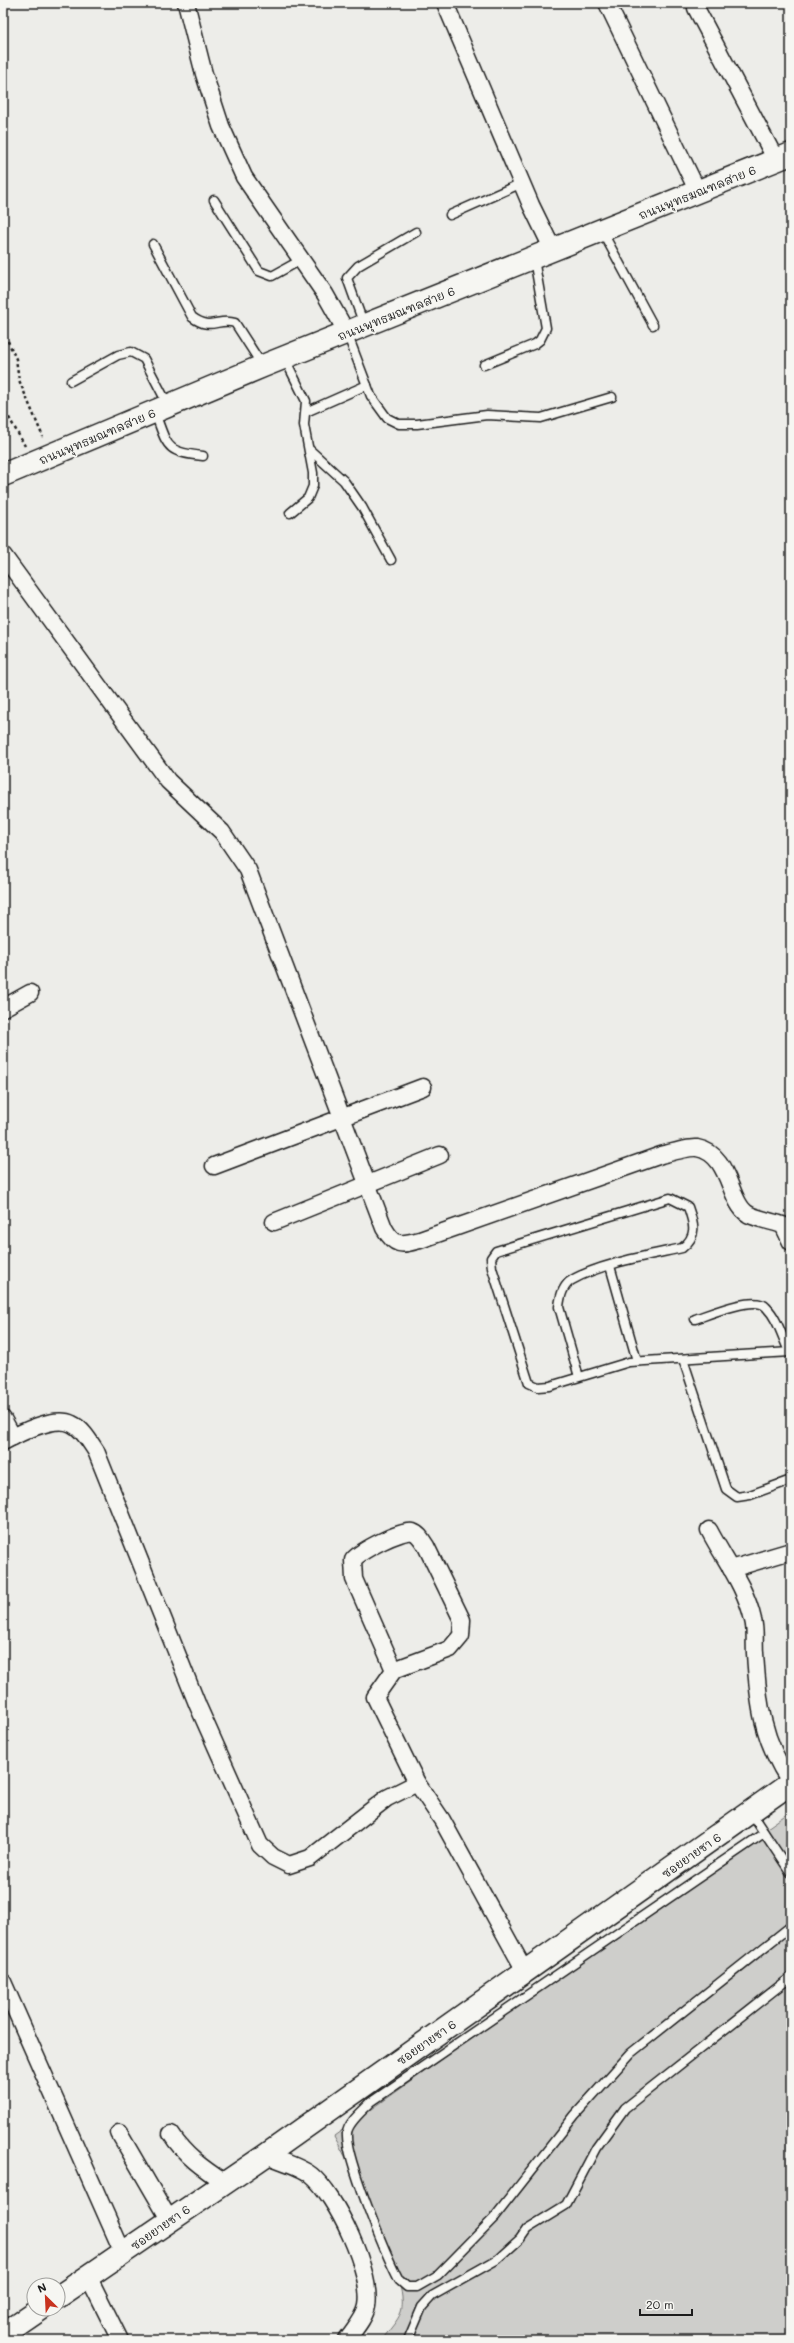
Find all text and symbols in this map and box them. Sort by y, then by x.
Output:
street label: ถนนพุทธมณฑลสาย 6 [636,161,759,226]
street label: ถนนพุทธมณฑลสาย 6 [335,282,458,347]
street label: ถนนพุทธมณฑลสาย 6 [36,404,159,471]
street label: ซอยยายชา 6 [658,1829,724,1881]
street label: ซอยยายชา 6 [393,2016,459,2068]
street label: ซอยยายชา 6 [127,2201,193,2253]
north arrow [26,2277,66,2317]
text: N [35,2279,49,2296]
scale bar [640,2291,692,2317]
text: 20 m [646,2296,674,2312]

